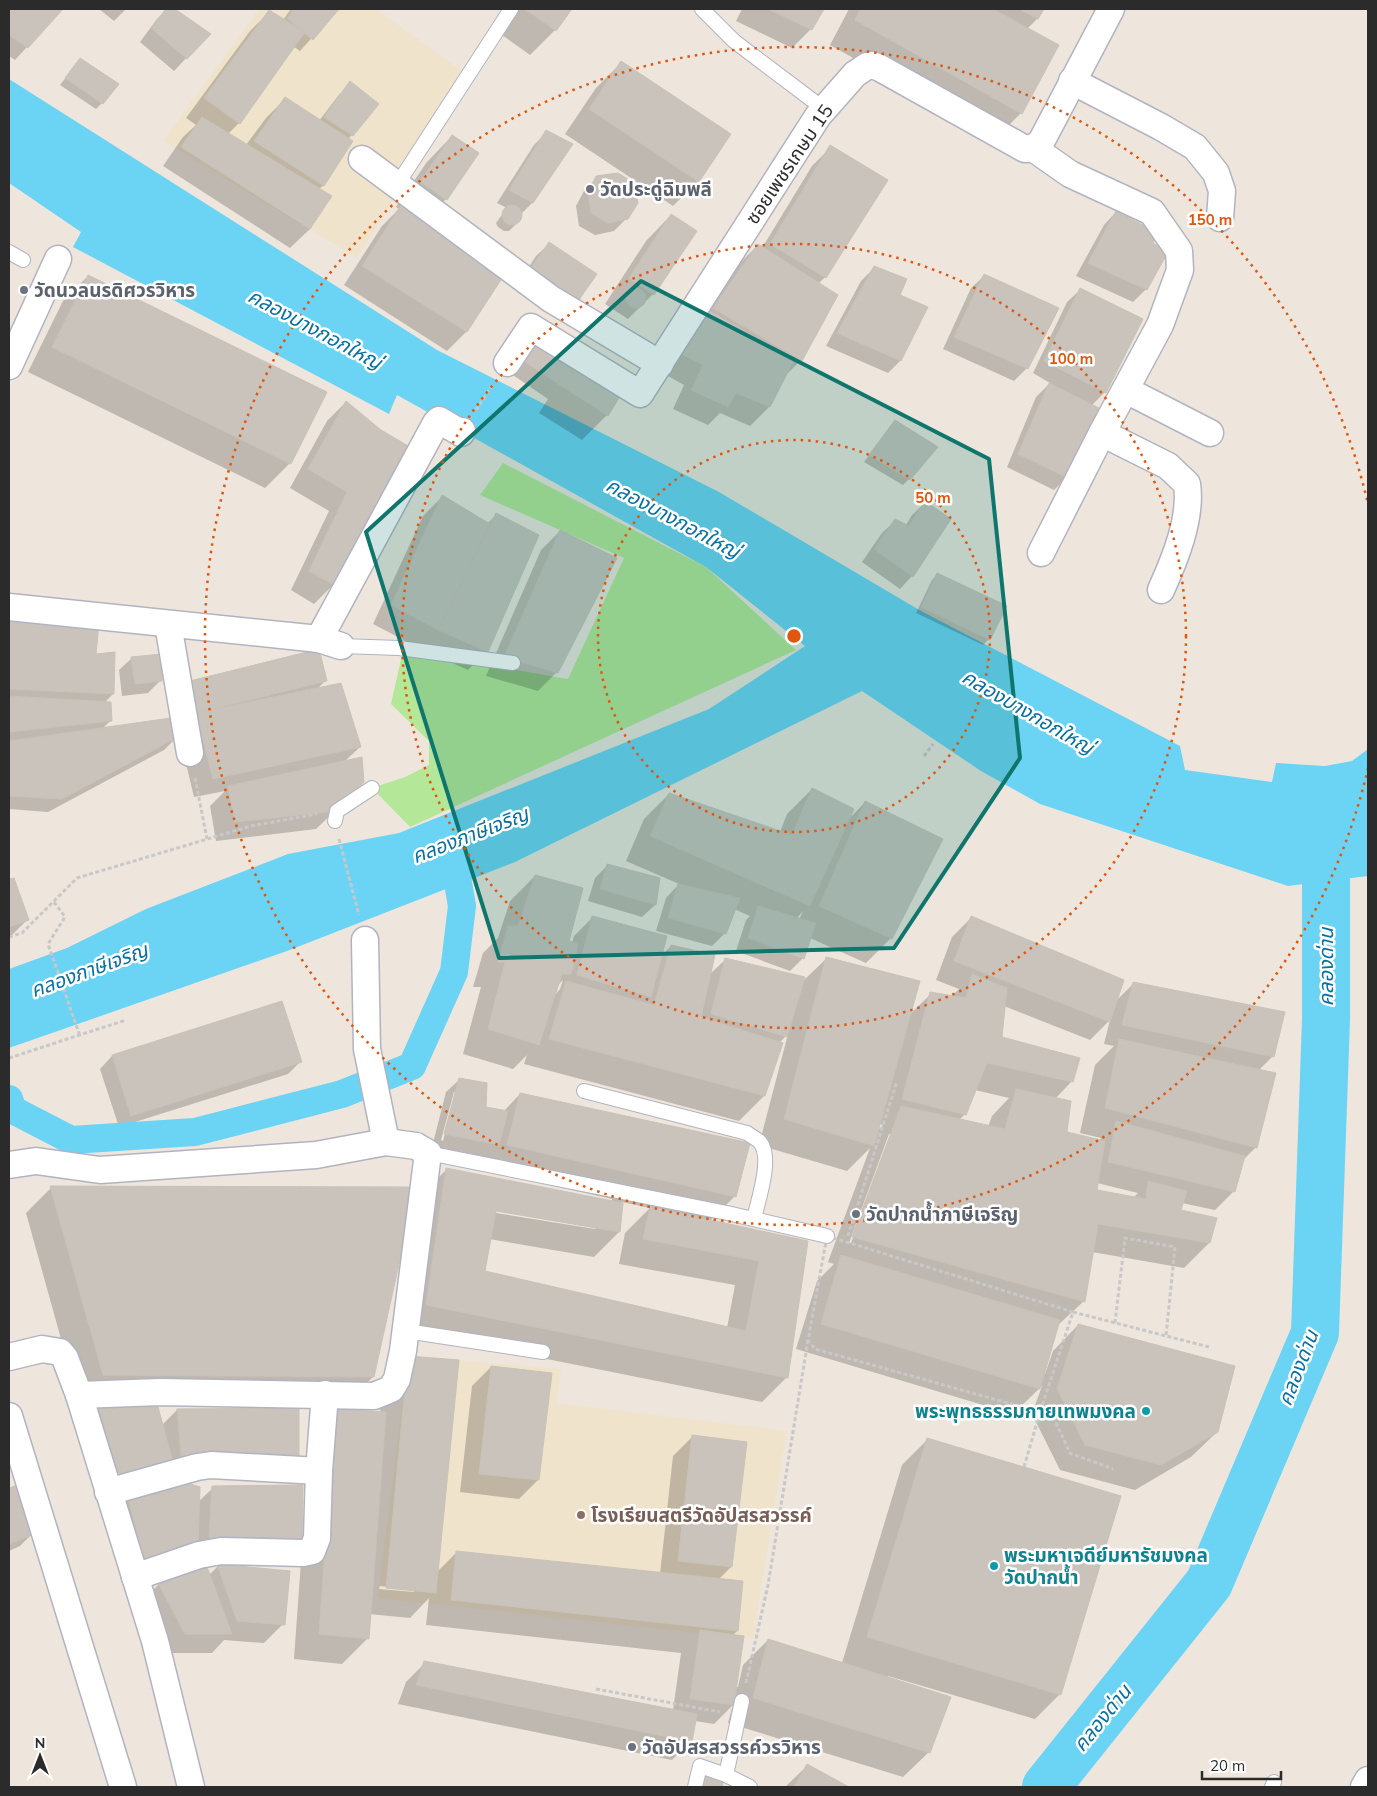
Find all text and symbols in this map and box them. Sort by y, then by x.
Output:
street label: ซอยเพชรเกษม 15 [740,99,838,229]
place label: วัดประดู่ฉิมพลี [600,177,712,201]
marker: วัดประดู่ฉิมพลี [584,183,596,195]
text: 150 m [1188,210,1232,229]
place label: วัดนวลนรดิศวรวิหาร [34,278,195,302]
water label: คลองบางกอกใหญ่ [244,283,389,376]
marker: วัดนวลนรดิศวรวิหาร [18,284,30,296]
text: 100 m [1049,349,1093,368]
water label: คลองบางกอกใหญ่ [602,472,747,565]
text: 50 m [915,488,951,507]
centre of rings [785,627,803,645]
water label: คลองบางกอกใหญ่ [958,664,1101,761]
water label: คลองภาษีเจริญ [408,800,533,868]
water label: คลองด่าน [1313,926,1338,1006]
water label: คลองภาษีเจริญ [27,936,153,1002]
place label: วัดปากน้ำภาษีเจริญ [866,1201,1018,1226]
marker: วัดปากน้ำภาษีเจริญ [850,1208,862,1220]
water label: คลองด่าน [1272,1325,1324,1409]
place label: พระพุทธธรรมกายเทพมงคล [915,1399,1136,1423]
marker: พระพุทธธรรมกายเทพมงคล [1140,1405,1152,1417]
place label: โรงเรียนสตรีวัดอัปสรสวรรค์ [591,1503,812,1527]
marker: โรงเรียนสตรีวัดอัปสรสวรรค์ [575,1509,587,1521]
place label: พระมหาเจดีย์มหารัชมงคล วัดปากน้ำ [1004,1543,1208,1589]
marker: พระมหาเจดีย์มหารัชมงคล วัดปากน้ำ [988,1560,1000,1572]
water label: คลองด่าน [1067,1678,1137,1756]
north arrow [15,1731,65,1781]
text: N [35,1734,45,1752]
place label: วัดอัปสรสวรรค์วรวิหาร [642,1735,821,1759]
marker: วัดอัปสรสวรรค์วรวิหาร [626,1741,638,1753]
scale bar [1202,1748,1281,1780]
text: 20 m [1210,1756,1245,1775]

